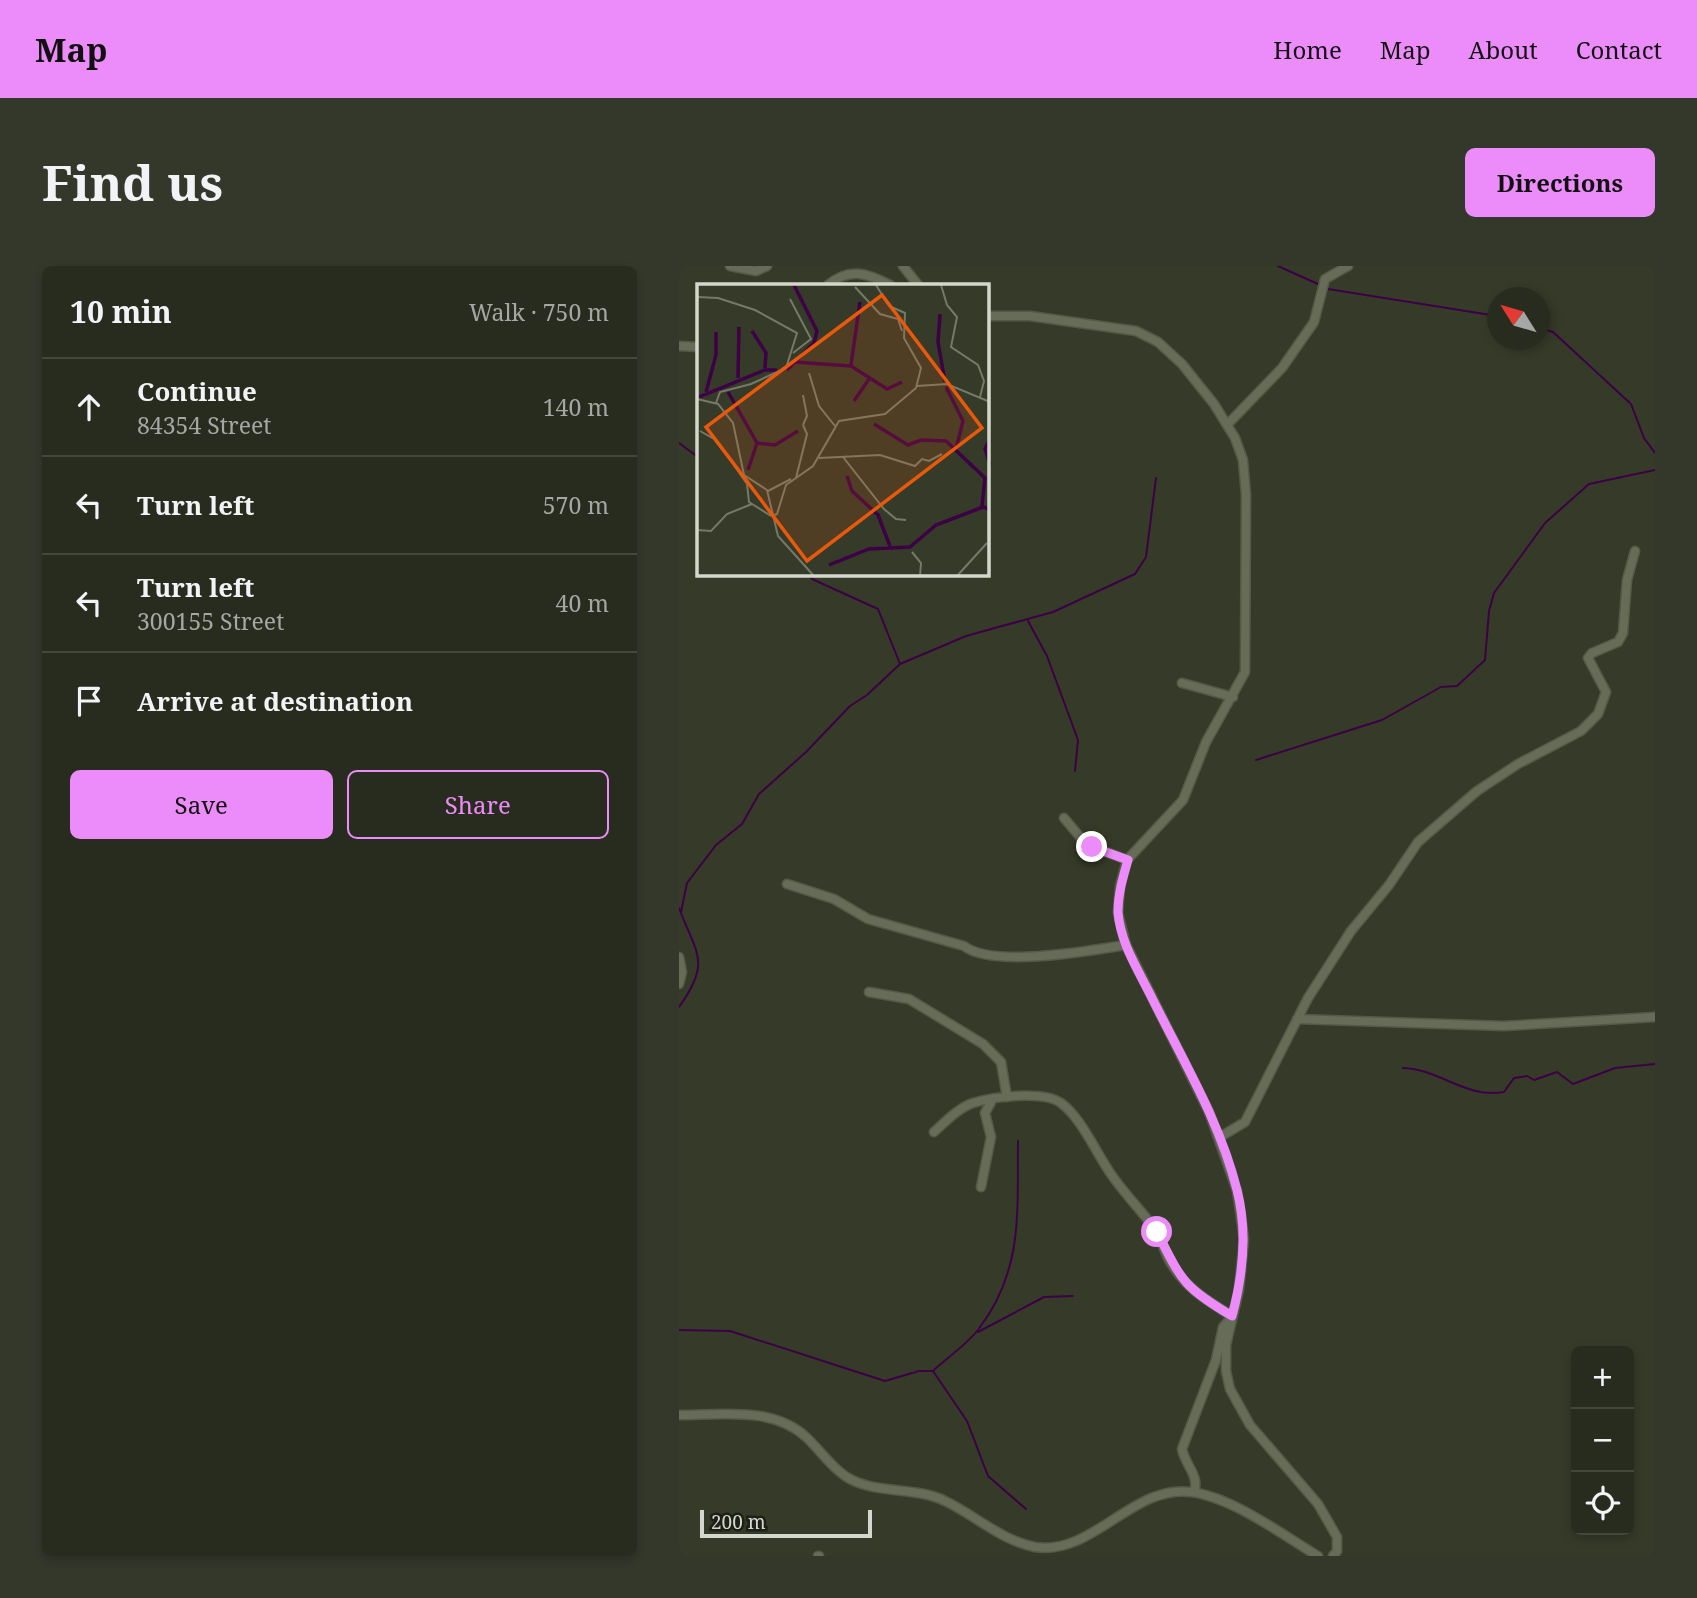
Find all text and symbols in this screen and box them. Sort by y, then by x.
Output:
text: Map [35,27,108,72]
text: Home [1273,33,1342,66]
text: Map [1380,33,1431,66]
text: About [1469,33,1538,66]
text: Contact [1576,33,1662,66]
button: Directions [1465,148,1655,217]
text: Find us [42,149,223,215]
inset map [697,284,989,576]
north arrow [1487,287,1550,350]
text: 10 min [70,291,172,332]
text: Walk · 750 m [469,296,609,328]
text: Continue [137,373,257,409]
icon: ahead [70,388,108,426]
text: 140 m [543,391,609,423]
text: 84354 Street [137,409,271,441]
icon: left [70,486,108,524]
text: Turn left [137,487,254,523]
text: 570 m [543,489,609,521]
text: Turn left [137,569,254,605]
icon: left [70,584,108,622]
text: 40 m [556,587,609,619]
text: 300155 Street [137,605,284,637]
icon: arrive [70,682,108,720]
text: Arrive at destination [137,683,413,719]
button: Save [70,770,333,839]
button: Share [347,770,609,839]
route end [1076,831,1107,862]
route start [1141,1216,1172,1247]
map controls [1571,1346,1634,1535]
button: + [1571,1346,1634,1409]
button: − [1571,1409,1634,1472]
button: locate [1571,1472,1634,1535]
scale bar [700,1507,871,1539]
text: 200 m [711,1509,766,1535]

